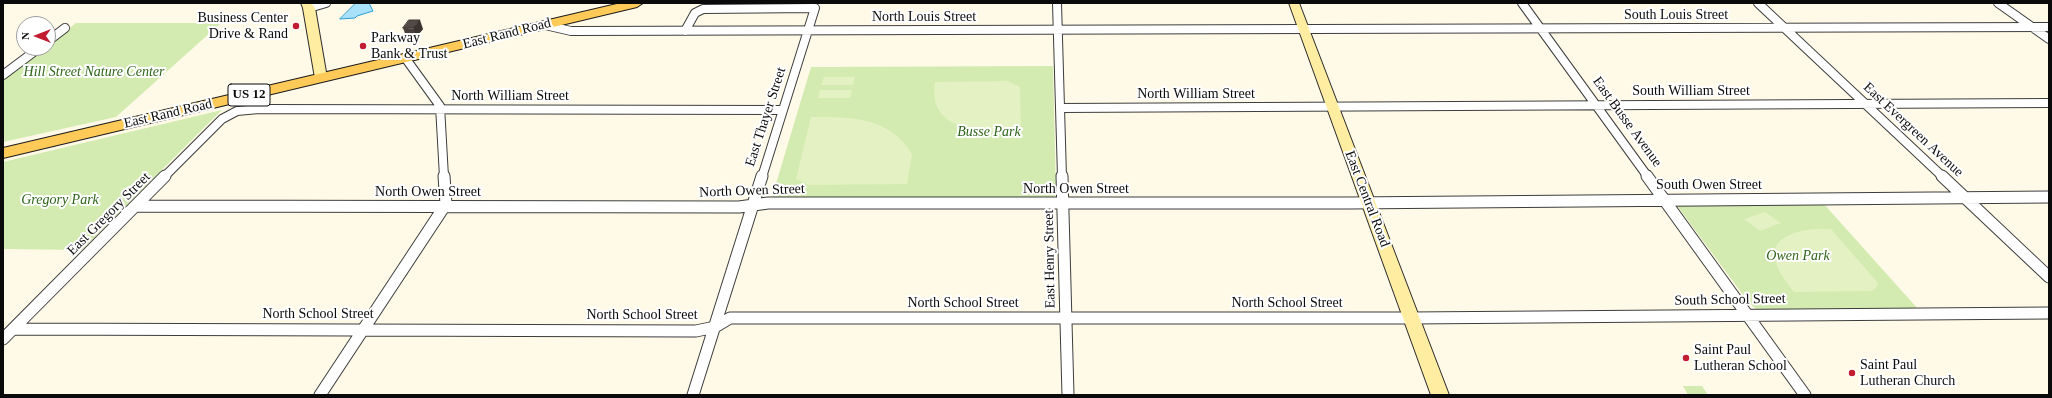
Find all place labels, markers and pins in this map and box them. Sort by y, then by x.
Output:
place label: Business Center Drive & Rand [197,10,288,42]
marker: Business Center Drive & Rand [291,21,301,31]
place label: Parkway Bank & Trust [371,30,448,62]
marker: Parkway Bank & Trust [358,41,368,51]
place label: Saint Paul Lutheran School [1694,342,1787,374]
marker: Saint Paul Lutheran School [1681,353,1691,363]
place label: Saint Paul Lutheran Church [1860,357,1955,390]
marker: Saint Paul Lutheran Church [1847,368,1857,378]

